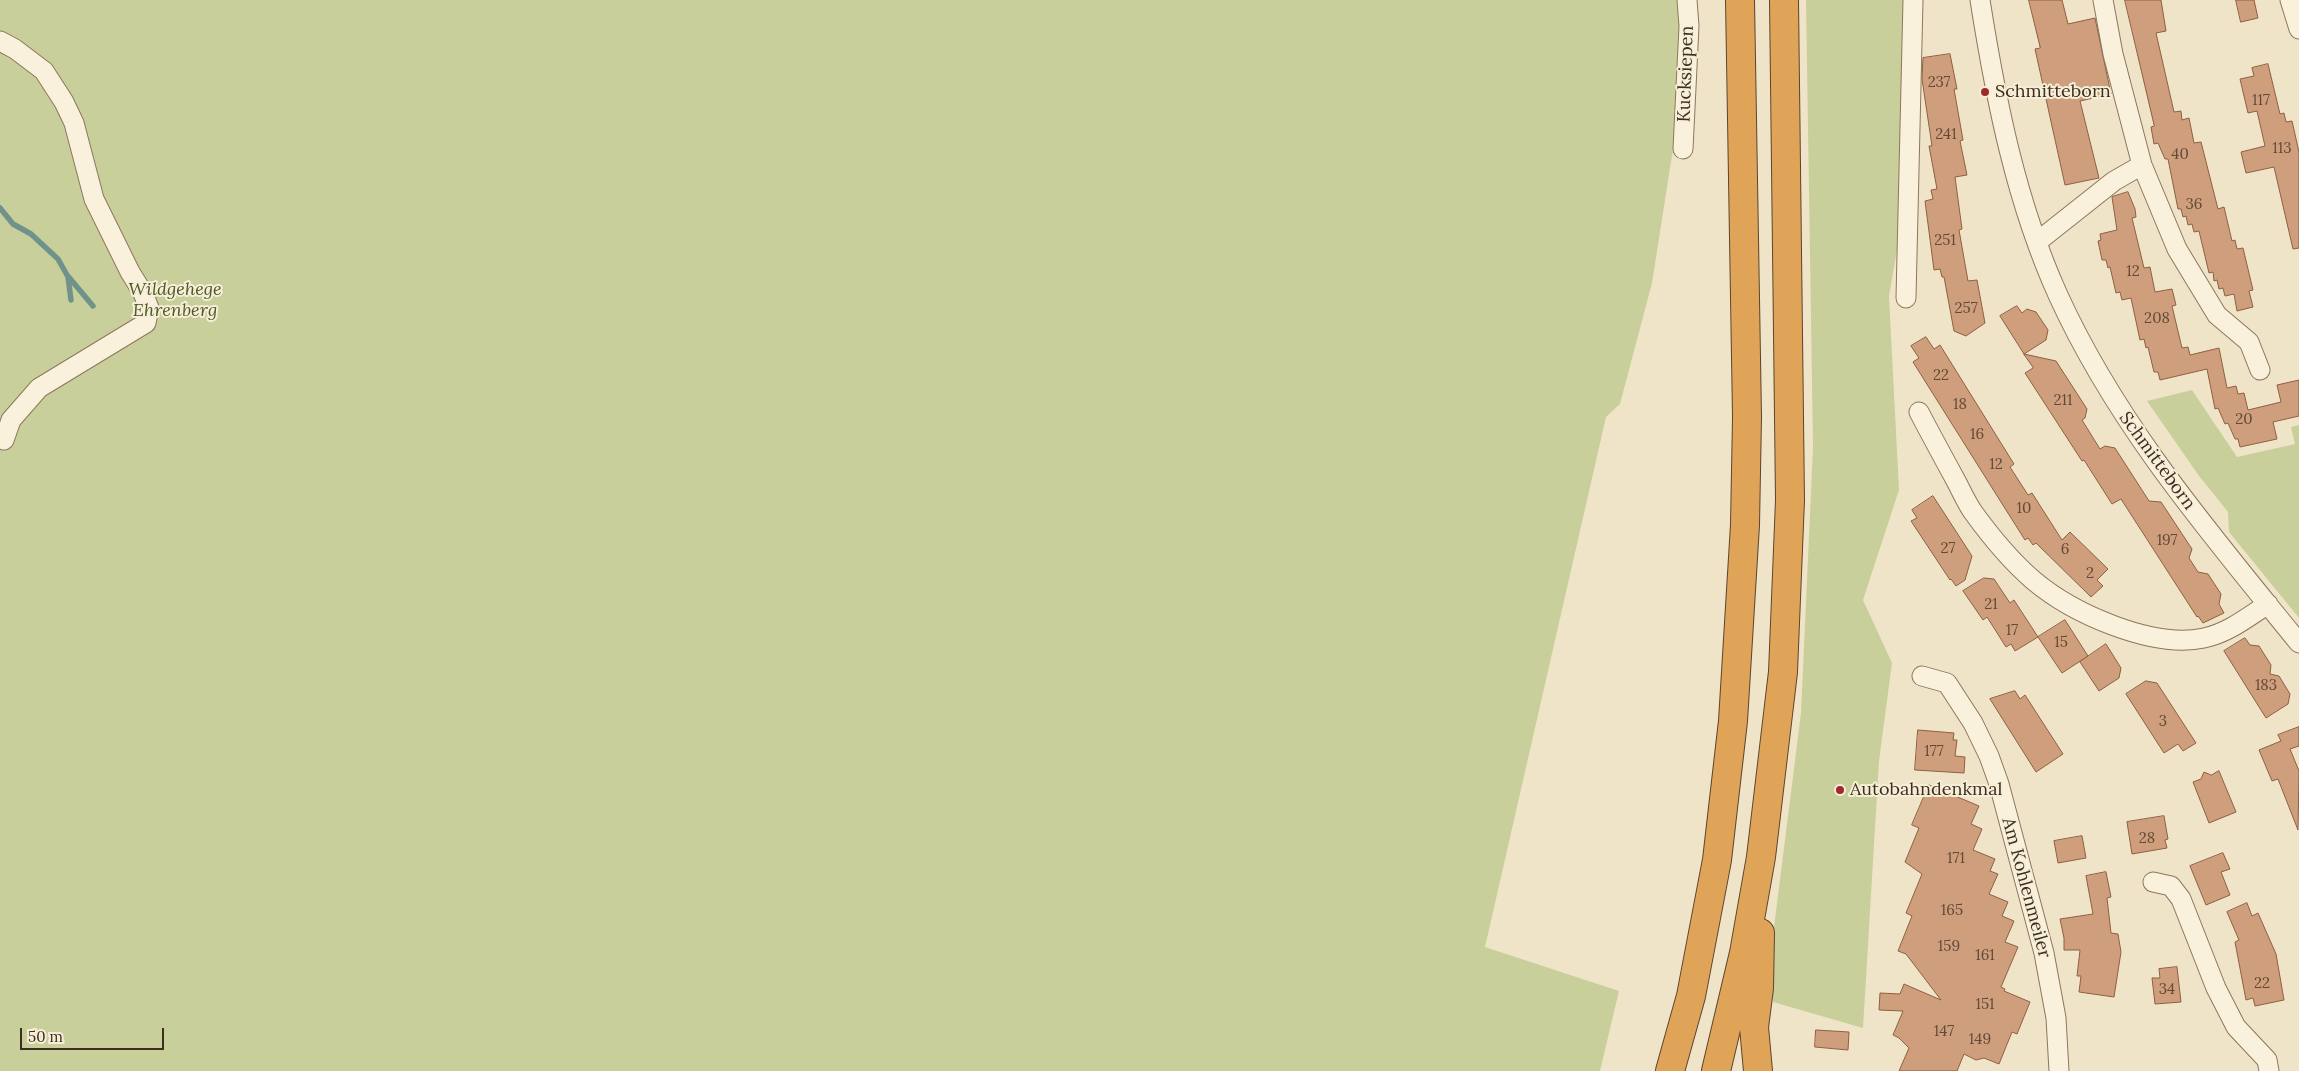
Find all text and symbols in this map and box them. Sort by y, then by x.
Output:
street label: Kucksiepen [1674,25,1698,123]
house number: 237 [1928,74,1950,92]
place label: Schmitteborn [1995,81,2111,103]
marker: Schmitteborn [1979,86,1991,98]
house number: 117 [2252,92,2270,110]
house number: 241 [1935,126,1957,144]
house number: 113 [2272,140,2292,158]
house number: 40 [2171,146,2189,164]
house number: 36 [2185,196,2203,214]
house number: 251 [1934,232,1956,250]
house number: 12 [2126,263,2140,281]
park label: Wildgehege Ehrenberg [128,279,222,322]
house number: 257 [1954,300,1978,318]
house number: 208 [2144,310,2170,328]
house number: 22 [1933,367,1949,385]
house number: 211 [2054,392,2072,410]
house number: 18 [1953,396,1967,414]
street label: Schmitteborn [2114,408,2200,514]
house number: 20 [2235,411,2253,429]
house number: 16 [1970,426,1984,444]
house number: 12 [1989,456,2003,474]
house number: 10 [2017,500,2031,518]
house number: 197 [2157,532,2177,550]
house number: 27 [1941,540,1955,558]
house number: 6 [2061,541,2069,559]
house number: 2 [2086,565,2094,583]
house number: 21 [1984,596,1998,614]
house number: 17 [2006,622,2018,640]
house number: 15 [2054,634,2068,652]
house number: 183 [2255,677,2277,695]
house number: 3 [2159,713,2167,731]
house number: 177 [1924,743,1944,761]
place label: Autobahndenkmal [1850,779,2002,801]
marker: Autobahndenkmal [1834,784,1846,796]
street label: Am Kohlenmeiler [1997,815,2055,961]
house number: 28 [2139,830,2155,848]
house number: 171 [1947,850,1965,868]
house number: 165 [1941,902,1963,920]
house number: 159 [1938,938,1960,956]
house number: 161 [1975,947,1995,965]
house number: 22 [2254,975,2270,993]
house number: 34 [2159,981,2175,999]
house number: 151 [1975,996,1995,1014]
scale bar [22,1018,166,1050]
house number: 147 [1934,1023,1954,1041]
text: 50 m [28,1027,63,1046]
house number: 149 [1969,1031,1991,1049]

